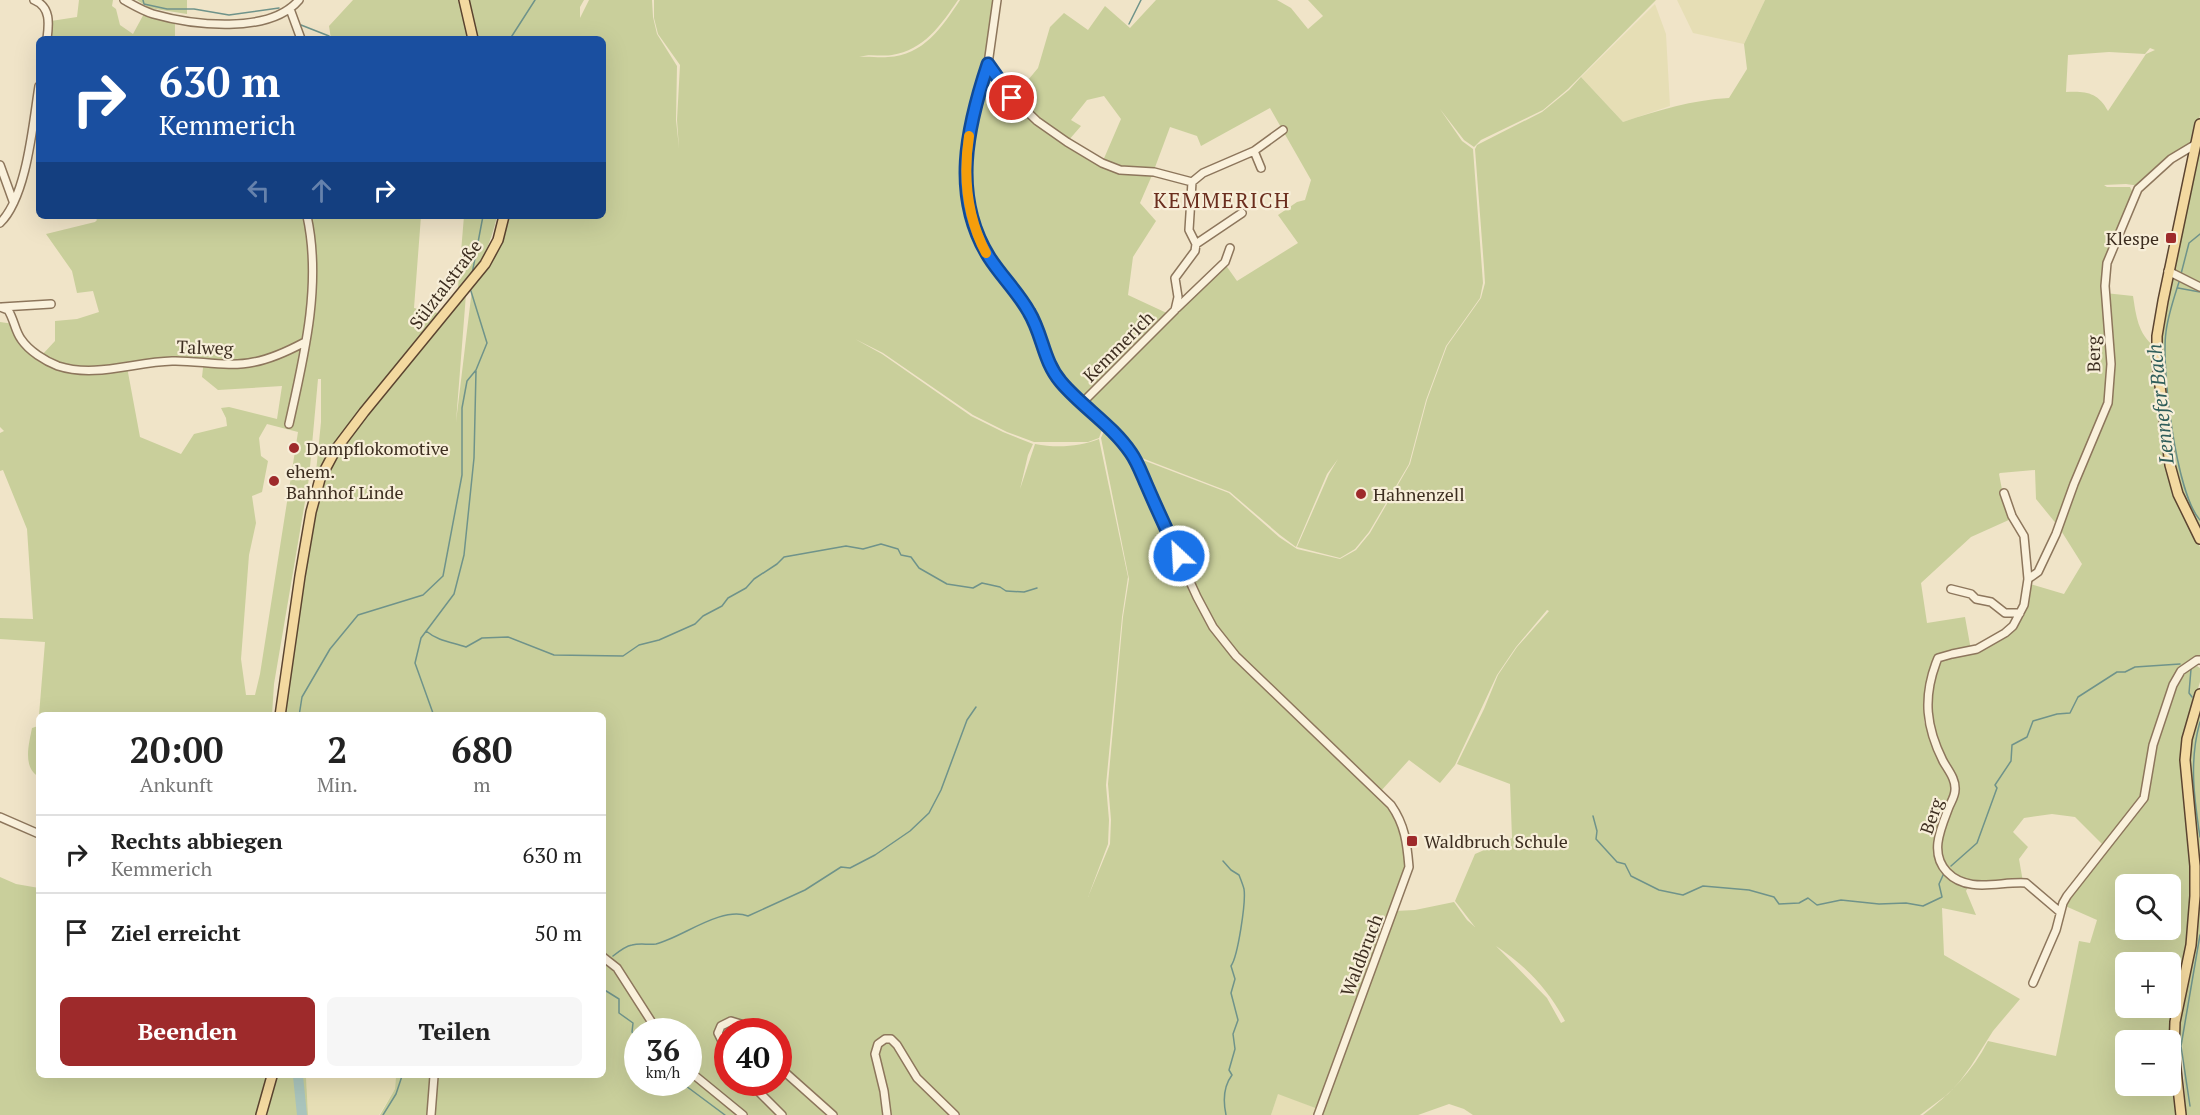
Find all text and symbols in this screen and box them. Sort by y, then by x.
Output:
text: 630 m [159,53,280,109]
icon: right [60,60,138,138]
pin [986,72,1037,123]
icon: arrive [995,81,1028,114]
text: Kemmerich [159,107,296,143]
icon: left [242,174,275,207]
icon: ahead [305,174,338,207]
icon: right [368,174,401,207]
district label: KEMMERICH [1153,186,1291,214]
place label: Klespe [2106,226,2159,250]
marker: Klespe [2164,231,2178,245]
street label: Sülztalstraße [403,234,487,334]
street label: Kemmerich [1077,305,1159,387]
street label: Talweg [176,334,234,360]
street label: Berg [2081,335,2105,372]
water label: Lennefer Bach [2140,343,2180,466]
place label: Dampflokomotive [306,436,449,460]
marker: Dampflokomotive [287,441,301,455]
place label: ehem. Bahnhof Linde [286,459,404,504]
marker: ehem. Bahnhof Linde [267,474,281,488]
place label: Hahnenzell [1373,482,1465,506]
marker: Hahnenzell [1354,487,1368,501]
position arrow [1147,524,1211,588]
text: 20:00 [130,726,223,773]
text: 2 [327,726,347,773]
text: 680 [451,726,512,773]
text: Ankunft [140,771,213,798]
text: Min. [317,771,358,798]
text: m [473,771,490,798]
street label: Berg [1914,794,1948,837]
text: Rechts abbiegen [111,826,283,855]
place label: Waldbruch Schule [1424,829,1568,853]
marker: Waldbruch Schule [1405,834,1419,848]
icon: right [60,838,93,871]
text: 630 m [522,840,582,869]
text: Kemmerich [111,855,212,882]
map controls [2115,874,2181,1096]
button: search [2115,874,2181,940]
street label: Waldbruch [1334,910,1388,1000]
icon: arrive [60,916,93,949]
text: Ziel erreicht [111,918,241,947]
text: 50 m [534,918,582,947]
button: + [2115,952,2181,1018]
button: Beenden [60,997,315,1066]
button: Teilen [327,997,582,1066]
speed limit sign: 40 [714,1018,792,1096]
text: 36 [646,1030,680,1070]
button: − [2115,1030,2181,1096]
text: km/h [646,1062,680,1082]

